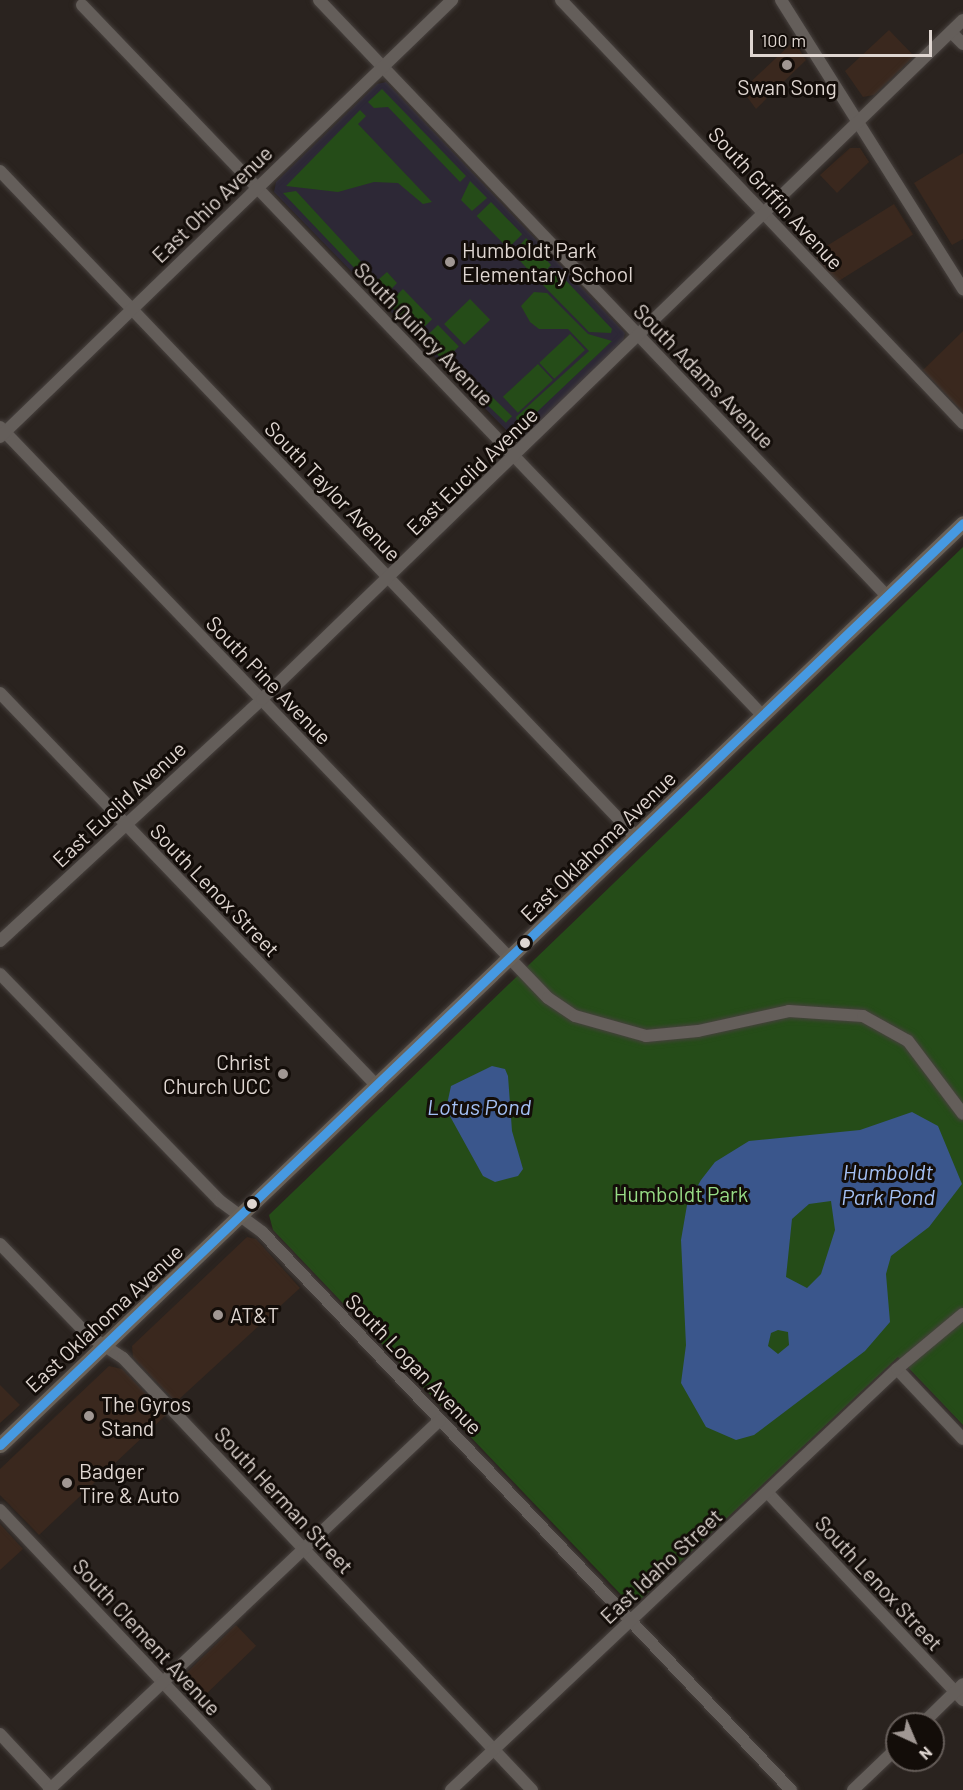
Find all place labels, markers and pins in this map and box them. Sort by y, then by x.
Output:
marker: Swan Song [780,58,794,72]
place label: Swan Song [737,74,837,100]
place label: Humboldt Park Elementary School [462,237,633,287]
marker: Humboldt Park Elementary School [443,255,457,269]
unlabelled marker [519,937,531,949]
place label: Christ Church UCC [163,1049,271,1099]
marker: Christ Church UCC [276,1067,290,1081]
unlabelled marker [246,1198,258,1210]
place label: AT&T [230,1302,279,1328]
marker: AT&T [211,1308,225,1322]
place label: The Gyros Stand [101,1391,191,1441]
marker: The Gyros Stand [82,1409,96,1423]
place label: Badger Tire & Auto [79,1458,180,1508]
marker: Badger Tire & Auto [60,1476,74,1490]

